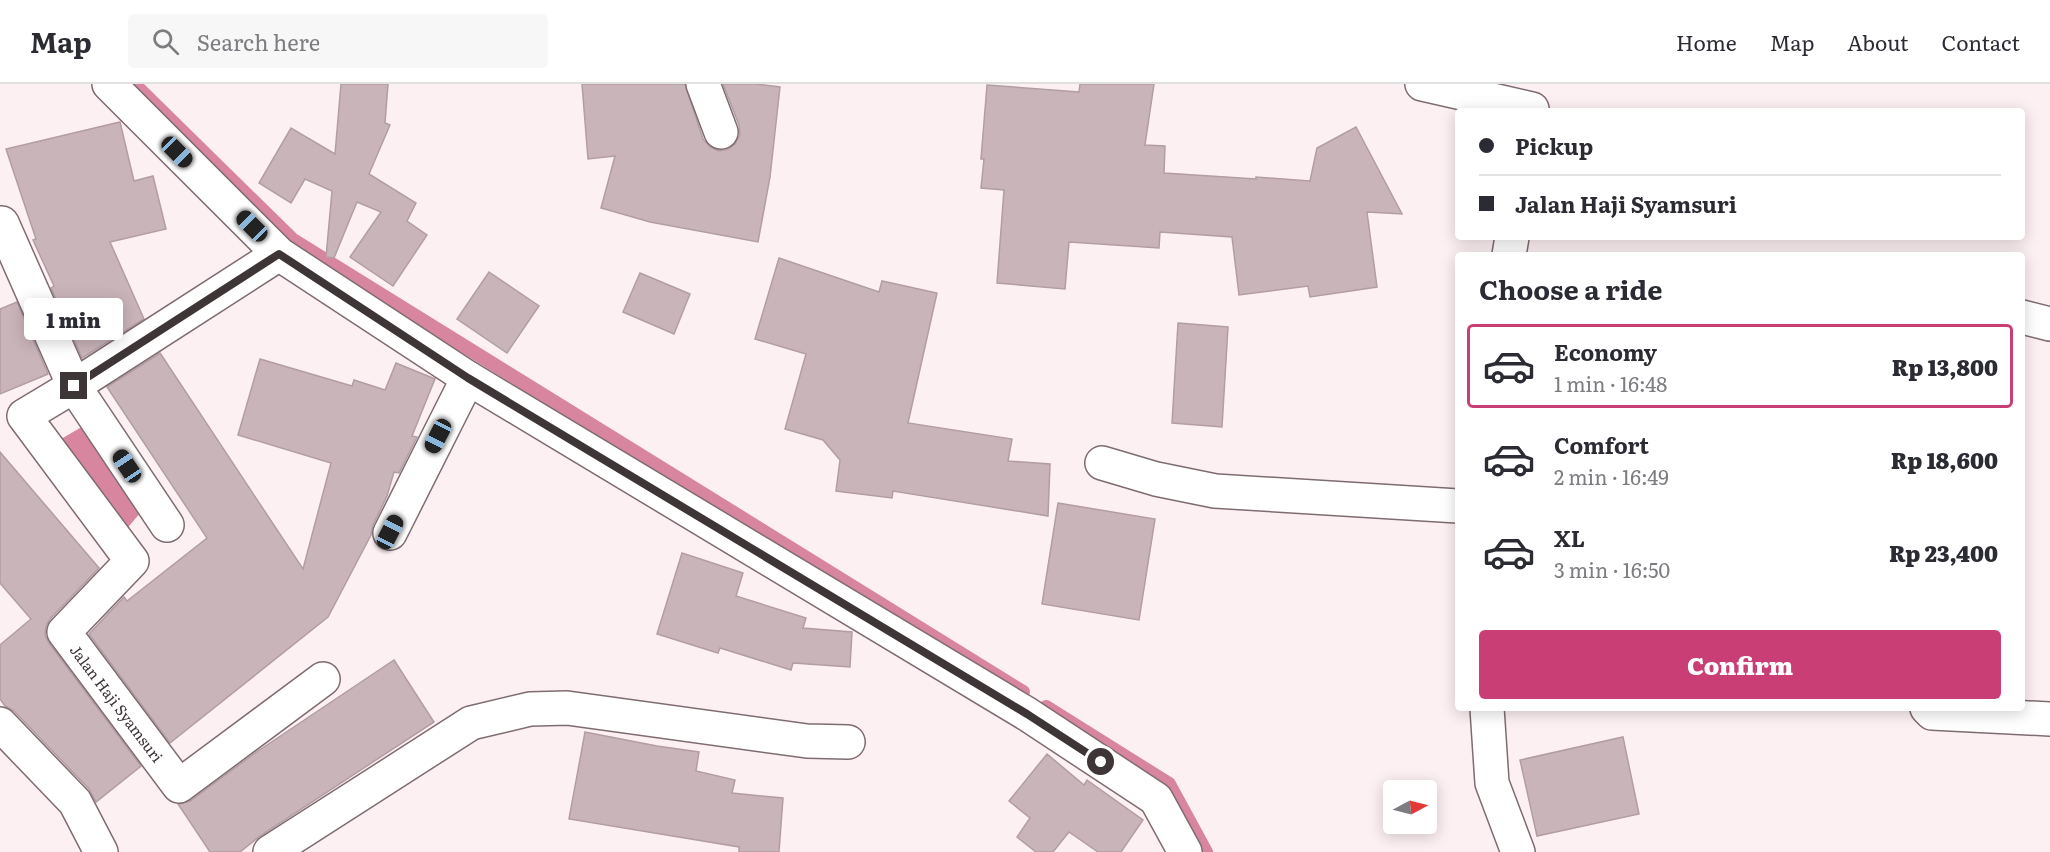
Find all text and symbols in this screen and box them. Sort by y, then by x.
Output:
search box [128,14,548,68]
text: Map [30,20,92,62]
icon: search [149,25,182,58]
text: Search here [197,25,320,58]
text: Home [1676,26,1737,57]
text: Map [1770,26,1814,57]
text: About [1847,26,1909,57]
text: Contact [1942,26,2020,57]
text: Pickup [1515,129,1593,162]
car [158,133,196,171]
text: Jalan Haji Syamsuri [1515,187,1737,220]
car [233,207,271,245]
text: Choose a ride [1479,268,1662,308]
callout: 1 min [25,299,124,341]
text: 1 min [46,304,101,334]
text: Economy [1554,335,1657,368]
icon: car [1482,339,1536,393]
text: Rp 13,800 [1892,350,1998,383]
text: 1 min · 16:48 [1554,368,1667,398]
route end [60,372,87,399]
car [422,416,454,456]
text: Comfort [1554,428,1649,461]
icon: car [1482,432,1536,486]
text: Rp 18,600 [1891,443,1998,476]
car [109,446,145,486]
text: 2 min · 16:49 [1554,461,1669,491]
car [374,512,406,552]
text: XL [1554,521,1585,554]
icon: car [1482,525,1536,579]
text: Rp 23,400 [1889,536,1998,569]
text: 3 min · 16:50 [1554,554,1670,584]
button: Confirm [1479,630,2001,699]
street label: Jalan Haji Syamsuri [65,639,169,767]
route start [1087,748,1114,775]
north arrow [1383,780,1437,834]
map controls [1383,780,1437,834]

